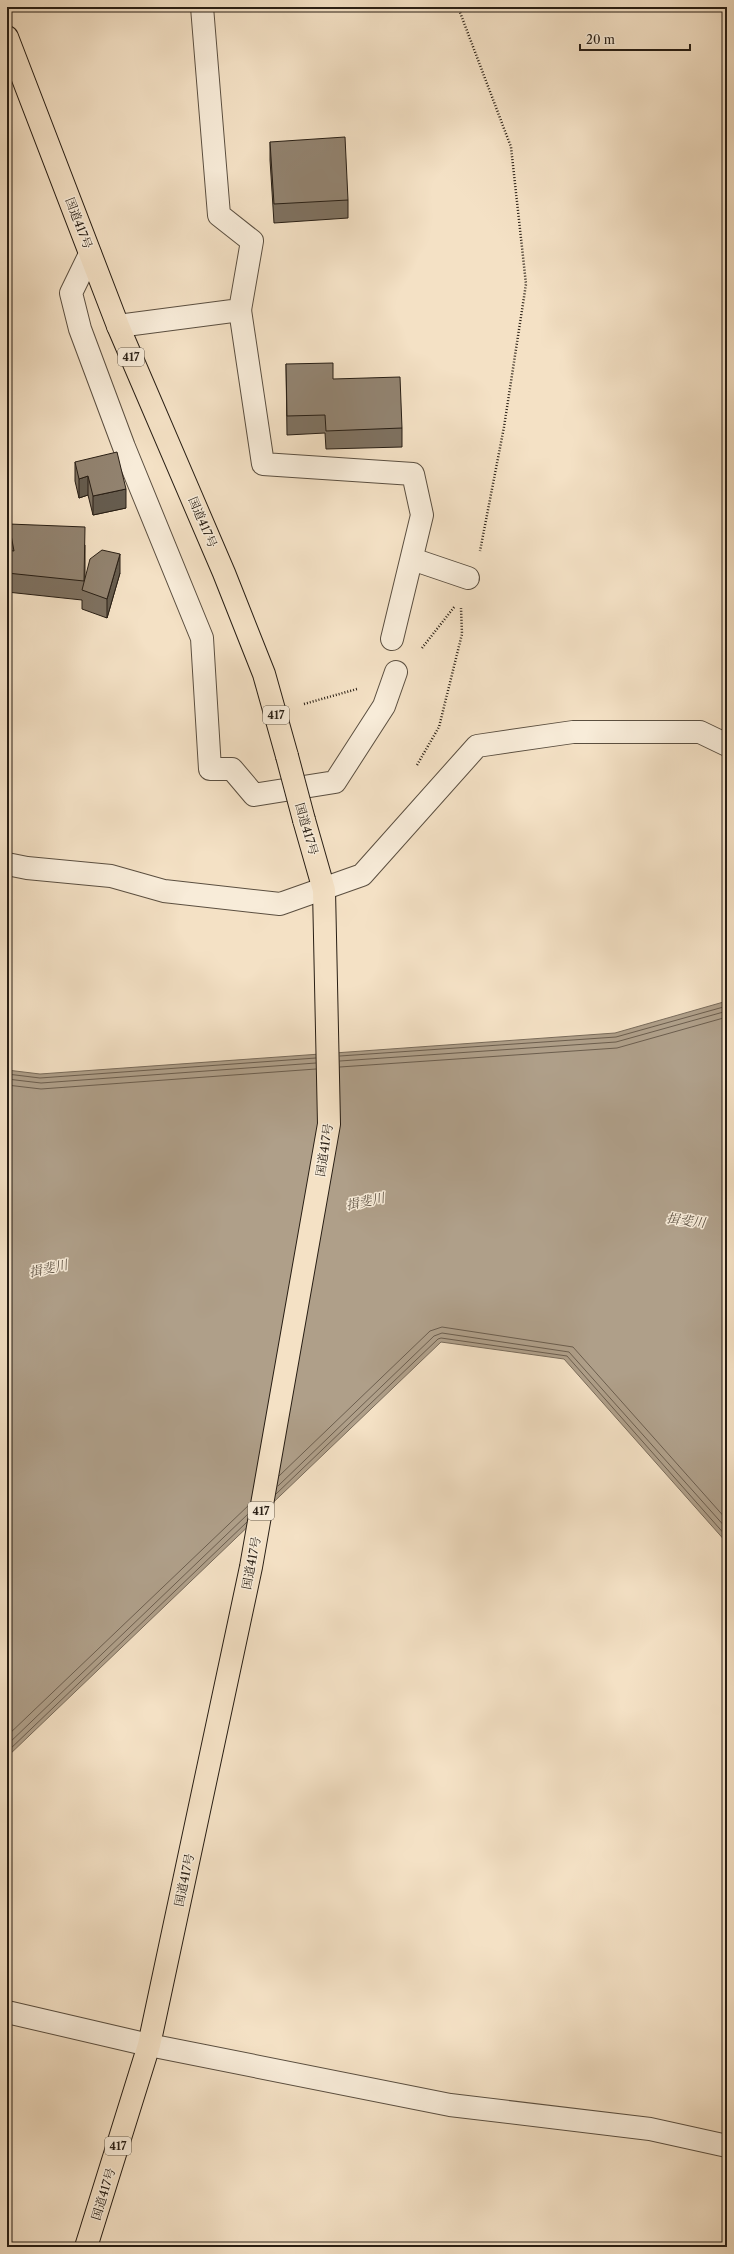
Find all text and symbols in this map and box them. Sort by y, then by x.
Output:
scale bar [580,26,690,52]
text: 20 m [586,32,615,47]
street label: 国道417号 [62,195,96,251]
road number: 417 [118,348,144,366]
street label: 国道417号 [186,494,220,550]
road number: 417 [263,706,289,724]
street label: 国道417号 [292,801,322,857]
street label: 国道417号 [312,1122,336,1178]
water label: 揖斐川 [344,1189,388,1213]
water label: 揖斐川 [666,1210,708,1231]
water label: 揖斐川 [27,1256,71,1280]
road number: 417 [248,1502,274,1520]
street label: 国道417号 [238,1535,264,1591]
street label: 国道417号 [171,1852,197,1908]
road number: 417 [105,2137,131,2155]
street label: 国道417号 [88,2166,118,2222]

